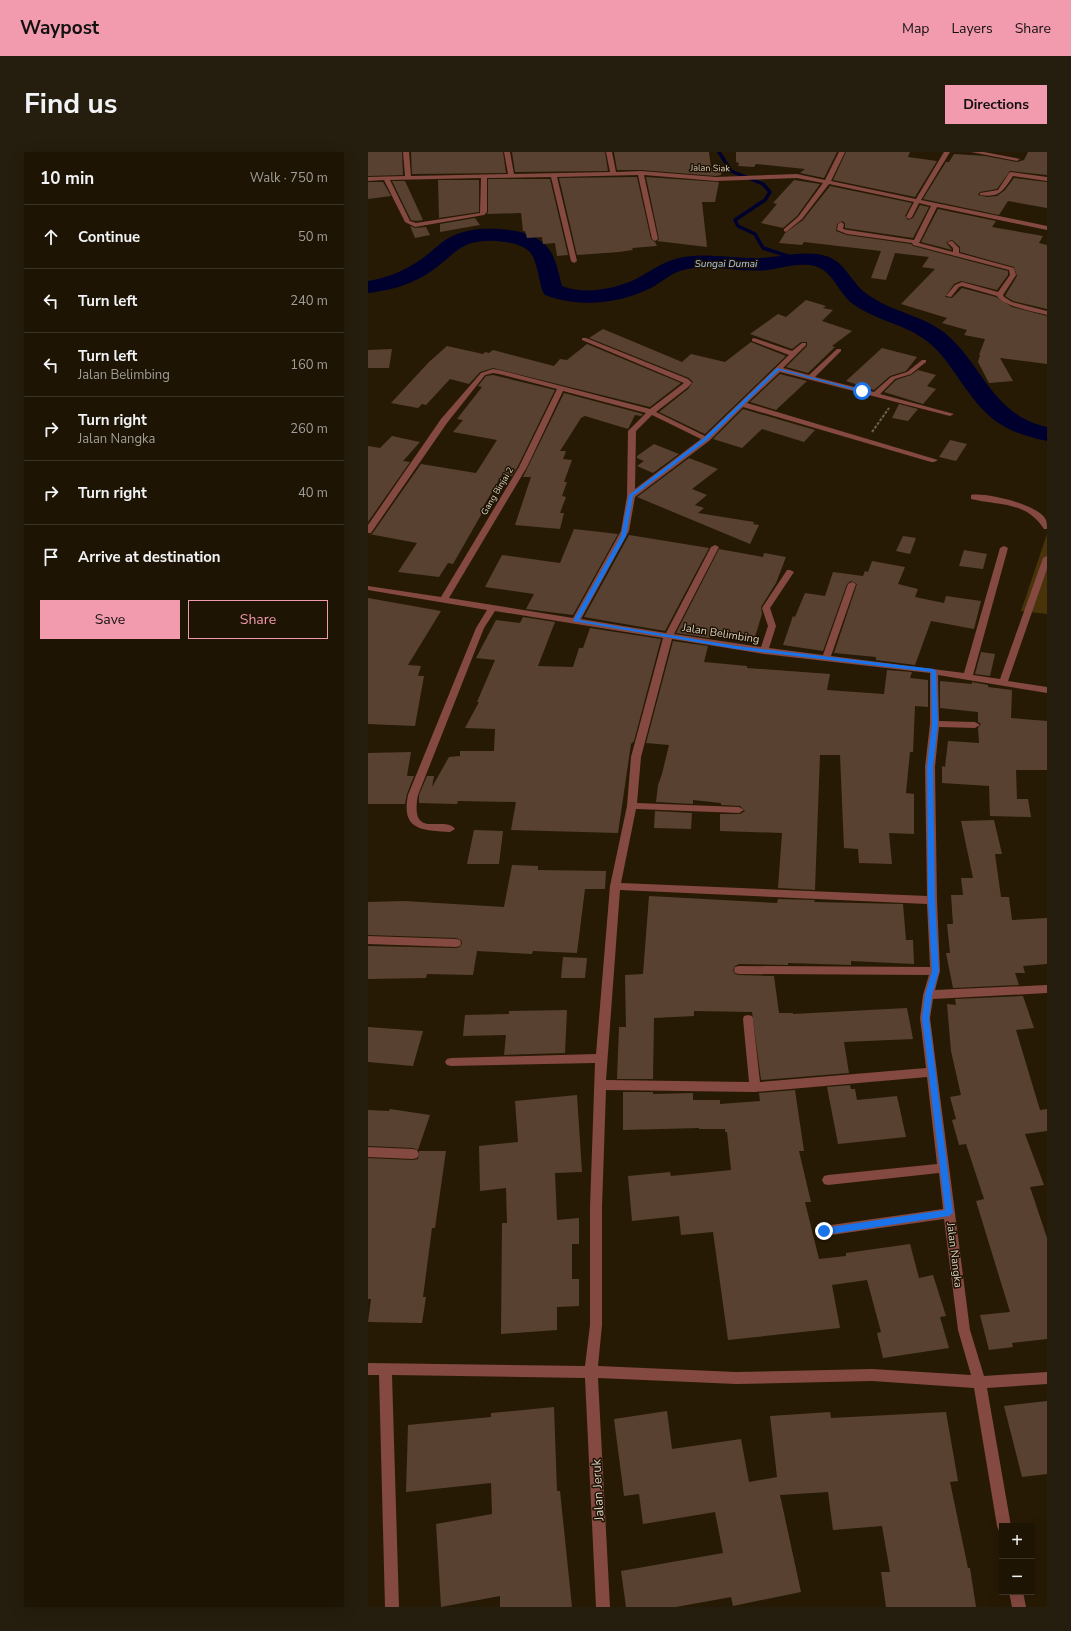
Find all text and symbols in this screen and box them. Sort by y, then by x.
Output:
text: Waypost [20,15,99,41]
text: Map [902,19,929,38]
text: Layers [951,19,993,38]
text: Share [1015,19,1051,38]
text: Find us [24,85,118,123]
button: Directions [945,85,1047,124]
street label: Jalan Siak [689,162,730,174]
text: 10 min [40,167,94,190]
text: Walk · 750 m [250,169,328,187]
icon: ahead [40,226,62,248]
text: Continue [78,227,140,247]
text: 50 m [298,228,328,246]
water label: Sungai Dumai [695,257,758,271]
icon: left [40,290,62,312]
text: Turn left [78,291,137,311]
text: 240 m [290,292,328,310]
text: Turn left [78,346,137,366]
icon: left [40,354,62,376]
text: 160 m [290,356,328,374]
text: Jalan Belimbing [78,366,170,384]
route start [853,382,871,400]
text: Turn right [78,410,147,430]
icon: right [40,418,62,440]
text: 260 m [290,420,328,438]
text: Jalan Nangka [78,430,155,448]
street label: Gang Binjai 2 [478,465,516,517]
icon: right [40,482,62,504]
text: Turn right [78,483,147,503]
text: 40 m [298,484,328,502]
icon: arrive [40,546,62,568]
text: Arrive at destination [78,547,221,567]
button: Save [40,600,180,639]
button: Share [188,600,328,639]
street label: Jalan Belimbing [680,620,760,647]
street label: Jalan Nangka [943,1221,966,1289]
route end [815,1222,833,1240]
street label: Jalan Jeruk [587,1458,609,1522]
map controls [999,1523,1035,1595]
button: + [999,1523,1035,1559]
button: − [999,1559,1035,1595]

